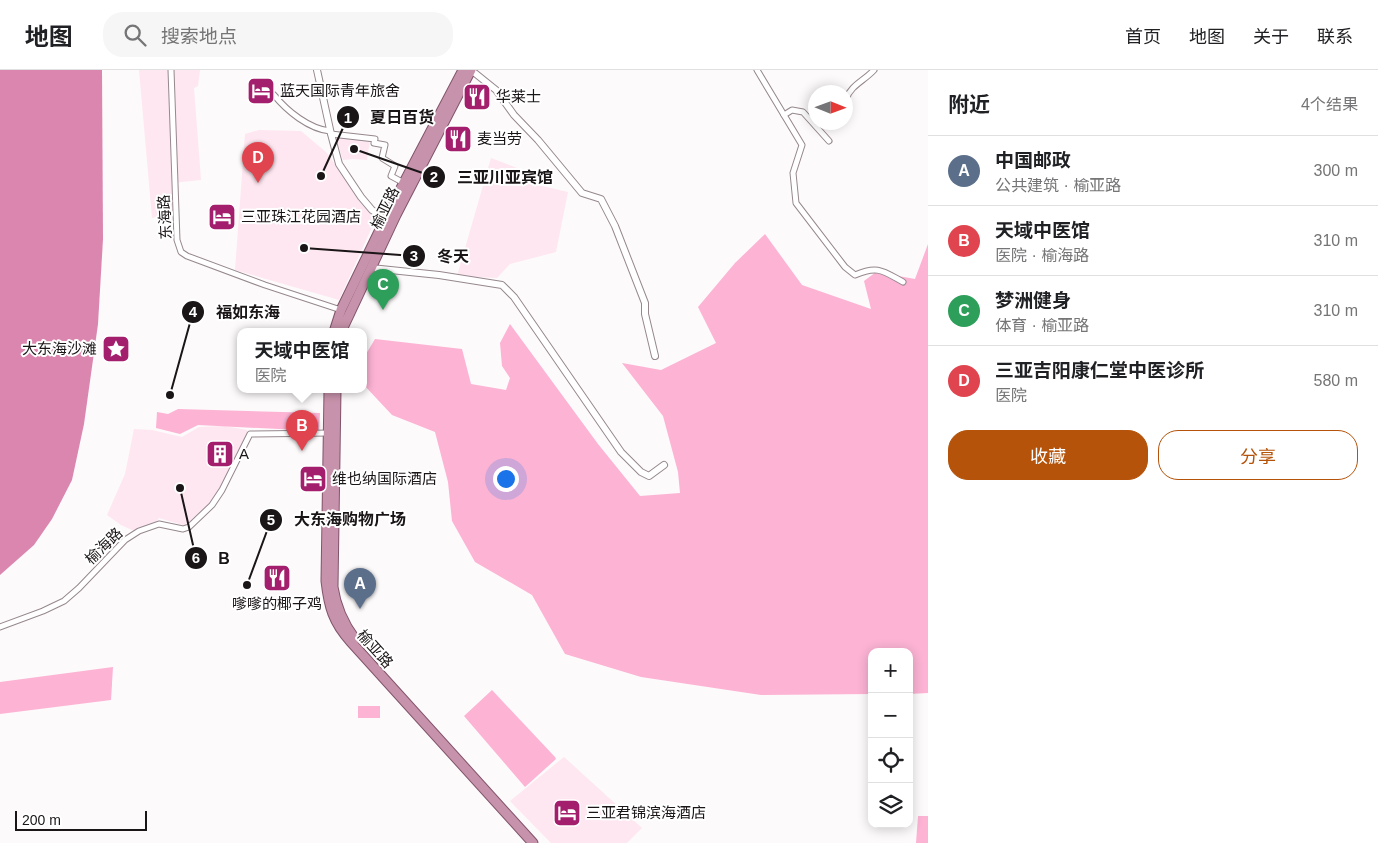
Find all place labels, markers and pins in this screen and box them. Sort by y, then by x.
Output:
hotel icon: 蓝天国际青年旅舍 [246,76,276,106]
place label: 蓝天国际青年旅舍 [280,82,400,99]
restaurant icon: 华莱士 [462,82,492,112]
place label: 华莱士 [496,88,541,105]
callout: 夏日百货 [335,102,444,133]
restaurant icon: 麦当劳 [443,124,473,154]
place label: 麦当劳 [477,130,522,147]
pin: D [242,142,274,183]
callout: 三亚川亚宾馆 [422,162,563,193]
hotel icon: 三亚珠江花园酒店 [207,202,237,232]
place label: 三亚珠江花园酒店 [241,208,361,225]
callout: 冬天 [402,241,479,272]
pin: C [367,269,399,310]
callout: 福如东海 [181,297,290,328]
place icon: 大东海沙滩 [101,334,131,364]
place label: 大东海沙滩 [22,340,97,357]
pin: B [286,410,318,451]
building icon: A [205,439,235,469]
place label: A [239,445,249,462]
hotel icon: 维也纳国际酒店 [298,464,328,494]
place label: 维也纳国际酒店 [332,470,437,487]
callout: 大东海购物广场 [259,504,416,535]
callout: B [183,543,240,574]
restaurant icon: 嗲嗲的椰子鸡 [262,563,292,593]
pin: A [344,568,376,609]
place label: 嗲嗲的椰子鸡 [232,595,322,612]
hotel icon: 三亚君锦滨海酒店 [552,798,582,828]
place label: 三亚君锦滨海酒店 [586,804,706,821]

